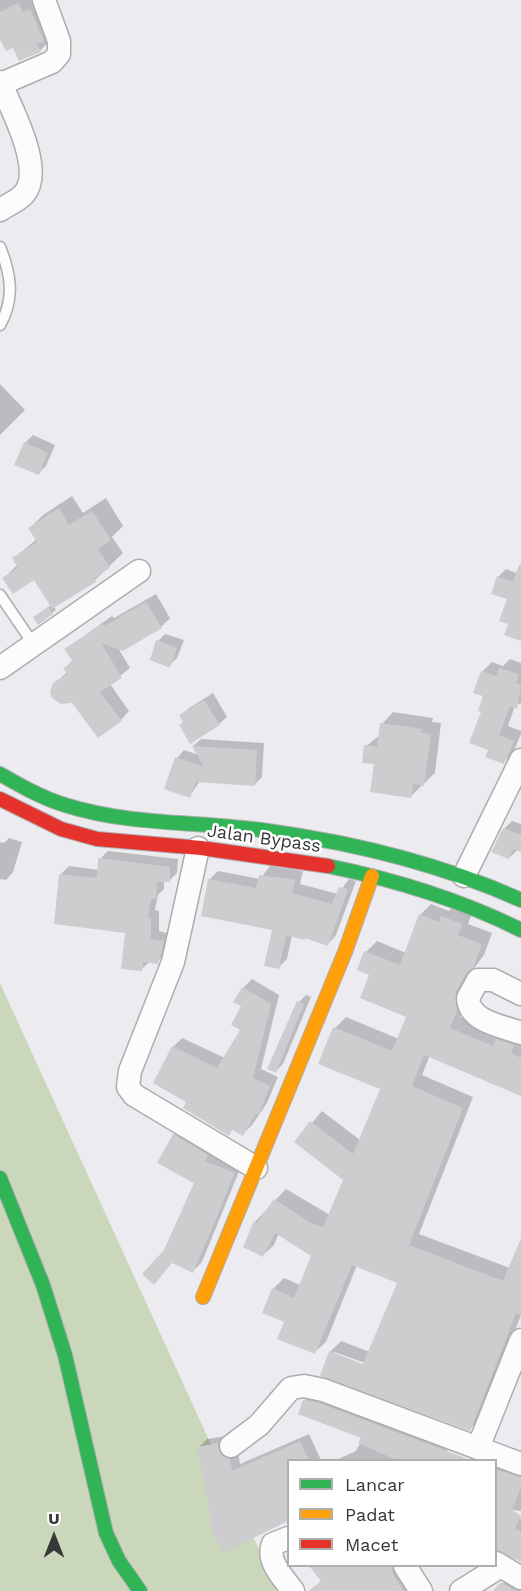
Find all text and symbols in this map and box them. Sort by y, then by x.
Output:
street label: Jalan Bypass [206,820,322,858]
legend [287,1459,497,1567]
text: Lancar [345,1474,405,1495]
text: Padat [345,1504,395,1525]
north arrow [24,1507,84,1567]
text: U [48,1509,60,1528]
text: Macet [345,1534,398,1555]

